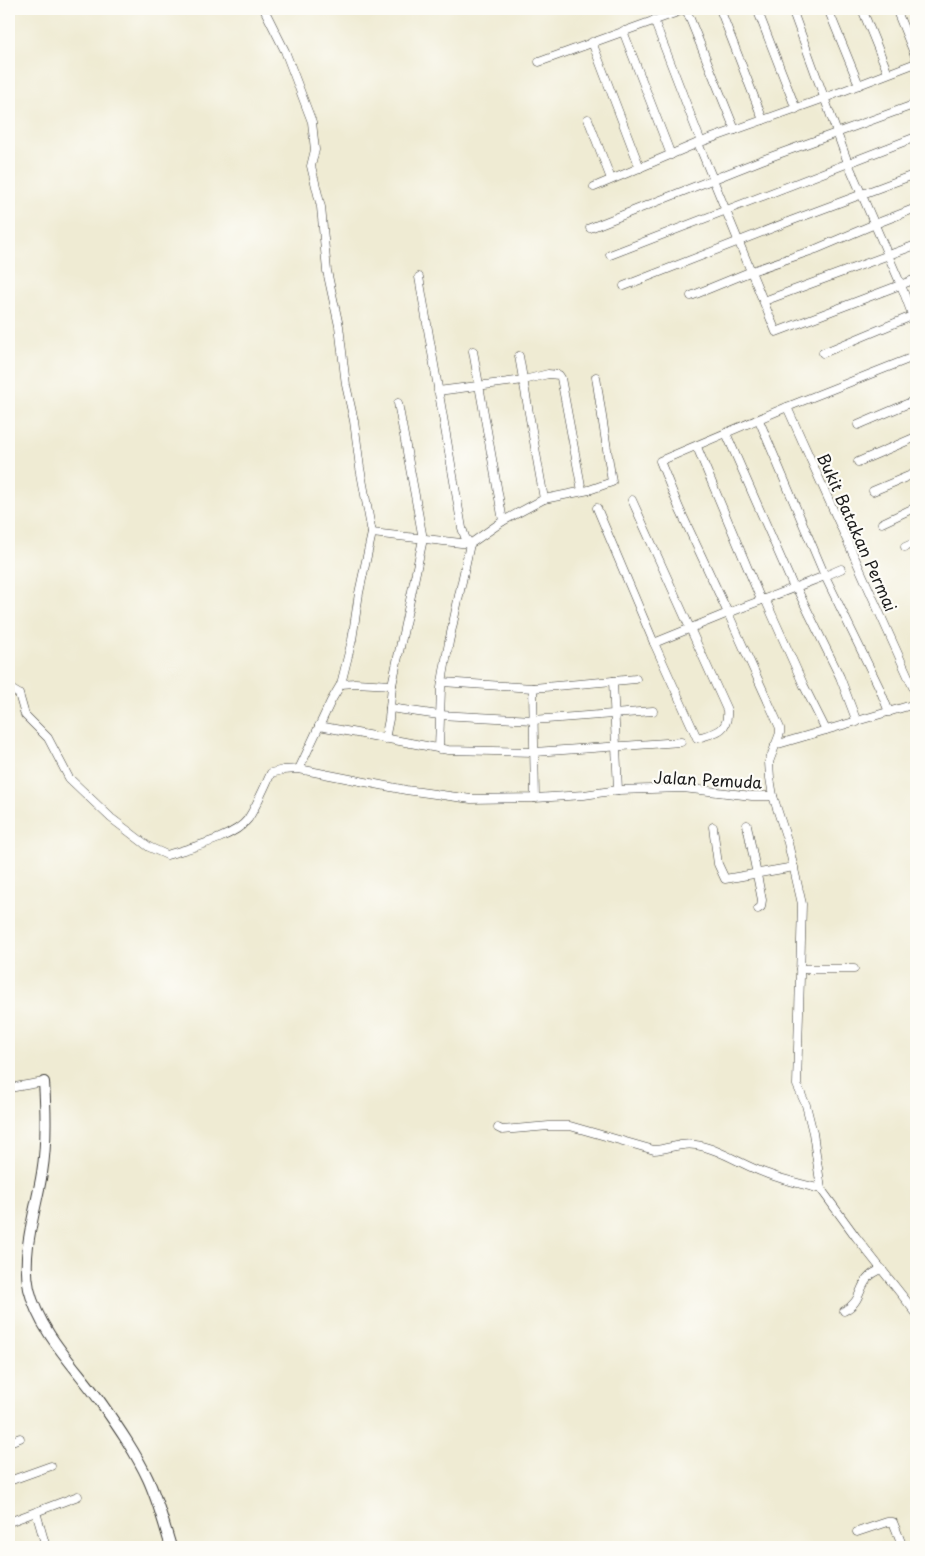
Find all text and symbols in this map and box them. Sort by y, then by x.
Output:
street label: Bukit Batakan Permai [812,449,904,615]
street label: Jalan Pemuda [653,764,763,794]

